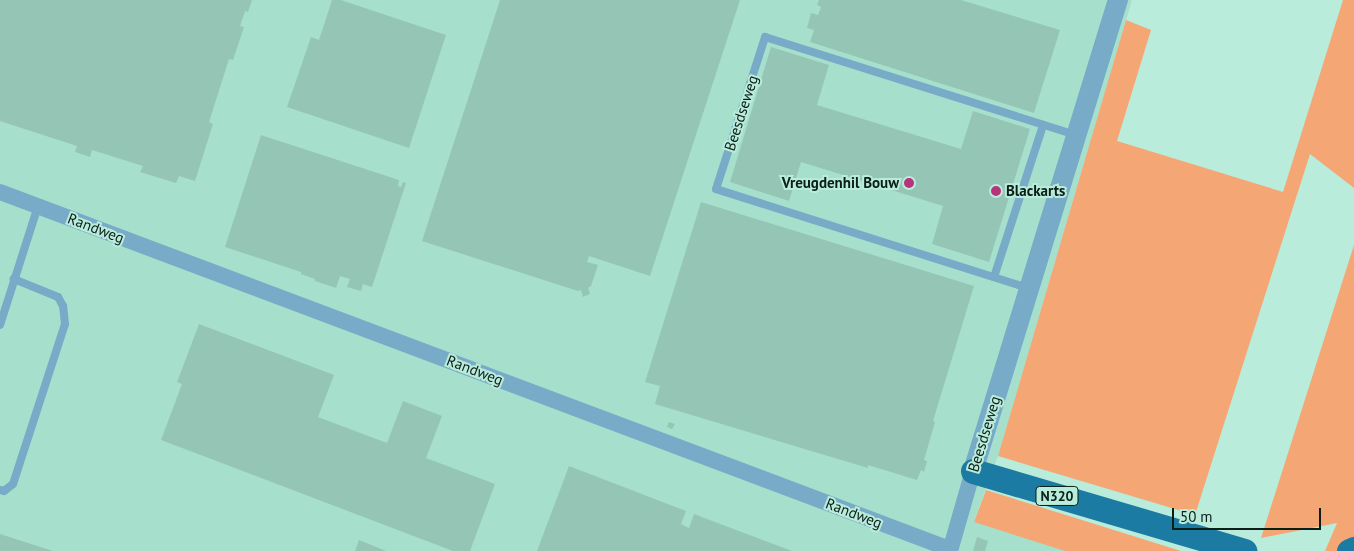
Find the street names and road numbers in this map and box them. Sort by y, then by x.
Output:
street label: Beesdseweg [720,73,762,153]
street label: Randweg [65,209,127,247]
street label: Randweg [444,351,506,389]
street label: Beesdseweg [964,394,1004,474]
road number: N320 [1034,484,1080,508]
street label: Randweg [823,494,885,532]

